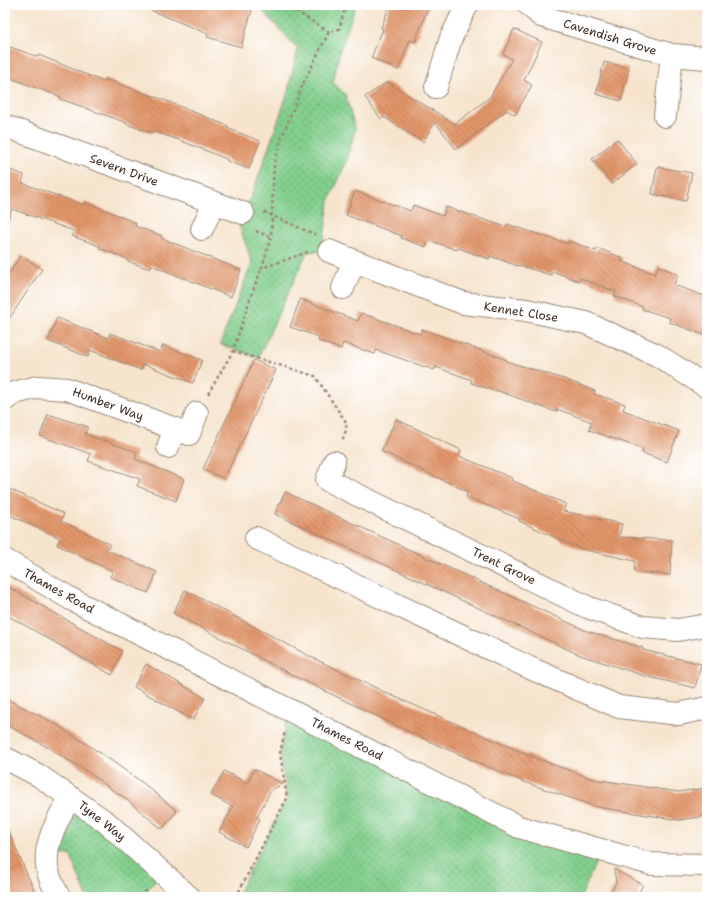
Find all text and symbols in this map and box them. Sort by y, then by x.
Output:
street label: Cavendish Grove [561,15,659,59]
street label: Severn Drive [87,150,161,190]
street label: Kennet Close [483,298,560,326]
street label: Humber Way [70,384,146,424]
street label: Trent Grove [470,544,539,588]
street label: Thames Road [21,565,98,617]
street label: Thames Road [308,714,386,764]
street label: Tyne Way [75,797,129,845]

